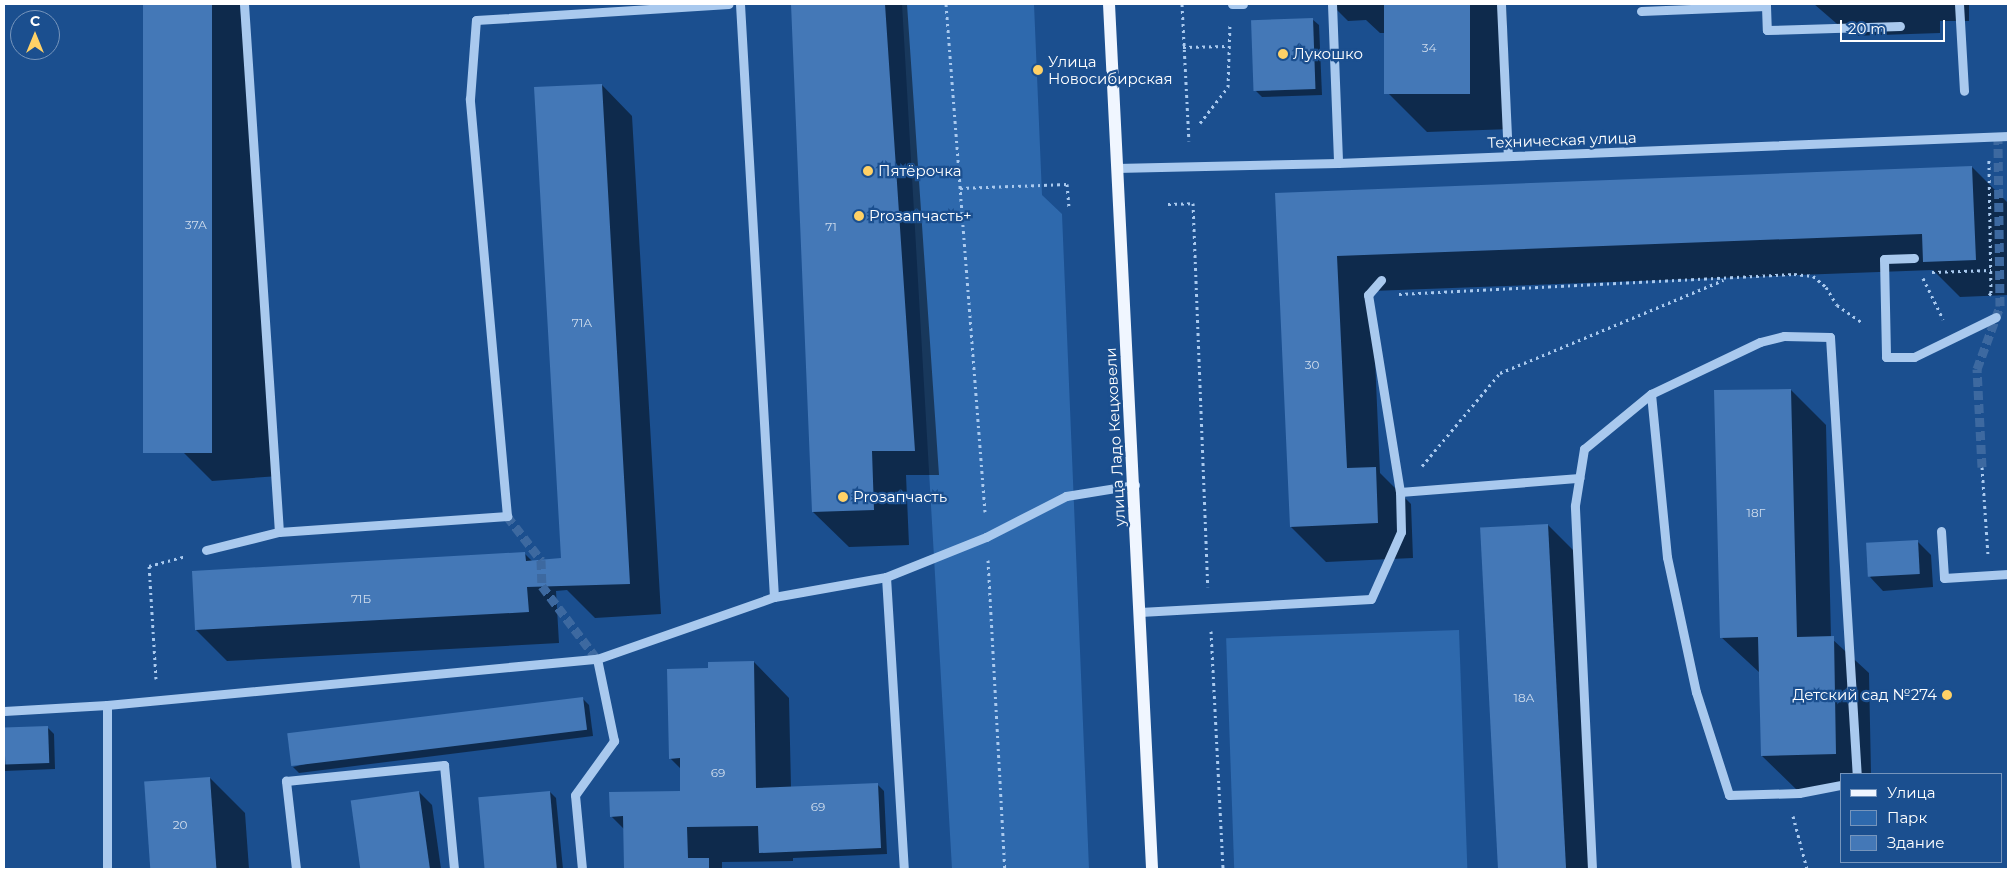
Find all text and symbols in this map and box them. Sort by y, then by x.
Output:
north arrow [10,10,60,60]
scale bar [1842,10,1947,42]
text: С [30,12,40,30]
text: 20 m [1848,19,1886,38]
house number: 34 [1422,41,1436,55]
place label: Лукошко [1293,45,1363,63]
marker: Лукошко [1277,48,1289,60]
place label: Улица Новосибирская [1048,52,1173,87]
marker: Улица Новосибирская [1032,64,1044,76]
street label: Техническая улица [1487,128,1637,152]
place label: Пятёрочка [878,162,962,180]
marker: Пятёрочка [862,165,874,177]
place label: Proзапчасть+ [869,207,972,225]
marker: Proзапчасть+ [853,210,865,222]
house number: 37А [185,218,207,232]
house number: 71 [825,220,837,234]
house number: 71А [572,316,592,330]
street label: улица Ладо Кецховели [1101,347,1129,527]
house number: 30 [1305,358,1319,372]
place label: Proзапчасть [853,488,947,506]
marker: Proзапчасть [837,491,849,503]
house number: 18Г [1747,506,1765,520]
house number: 71Б [351,592,371,606]
place label: Детский сад №274 [1792,686,1937,704]
marker: Детский сад №274 [1941,689,1953,701]
house number: 18А [1514,691,1534,705]
house number: 69 [711,766,725,780]
legend [1840,773,2002,863]
text: Улица [1887,783,1935,802]
house number: 69 [811,800,825,814]
text: Парк [1887,808,1927,827]
house number: 20 [173,818,187,832]
text: Здание [1887,833,1945,852]

